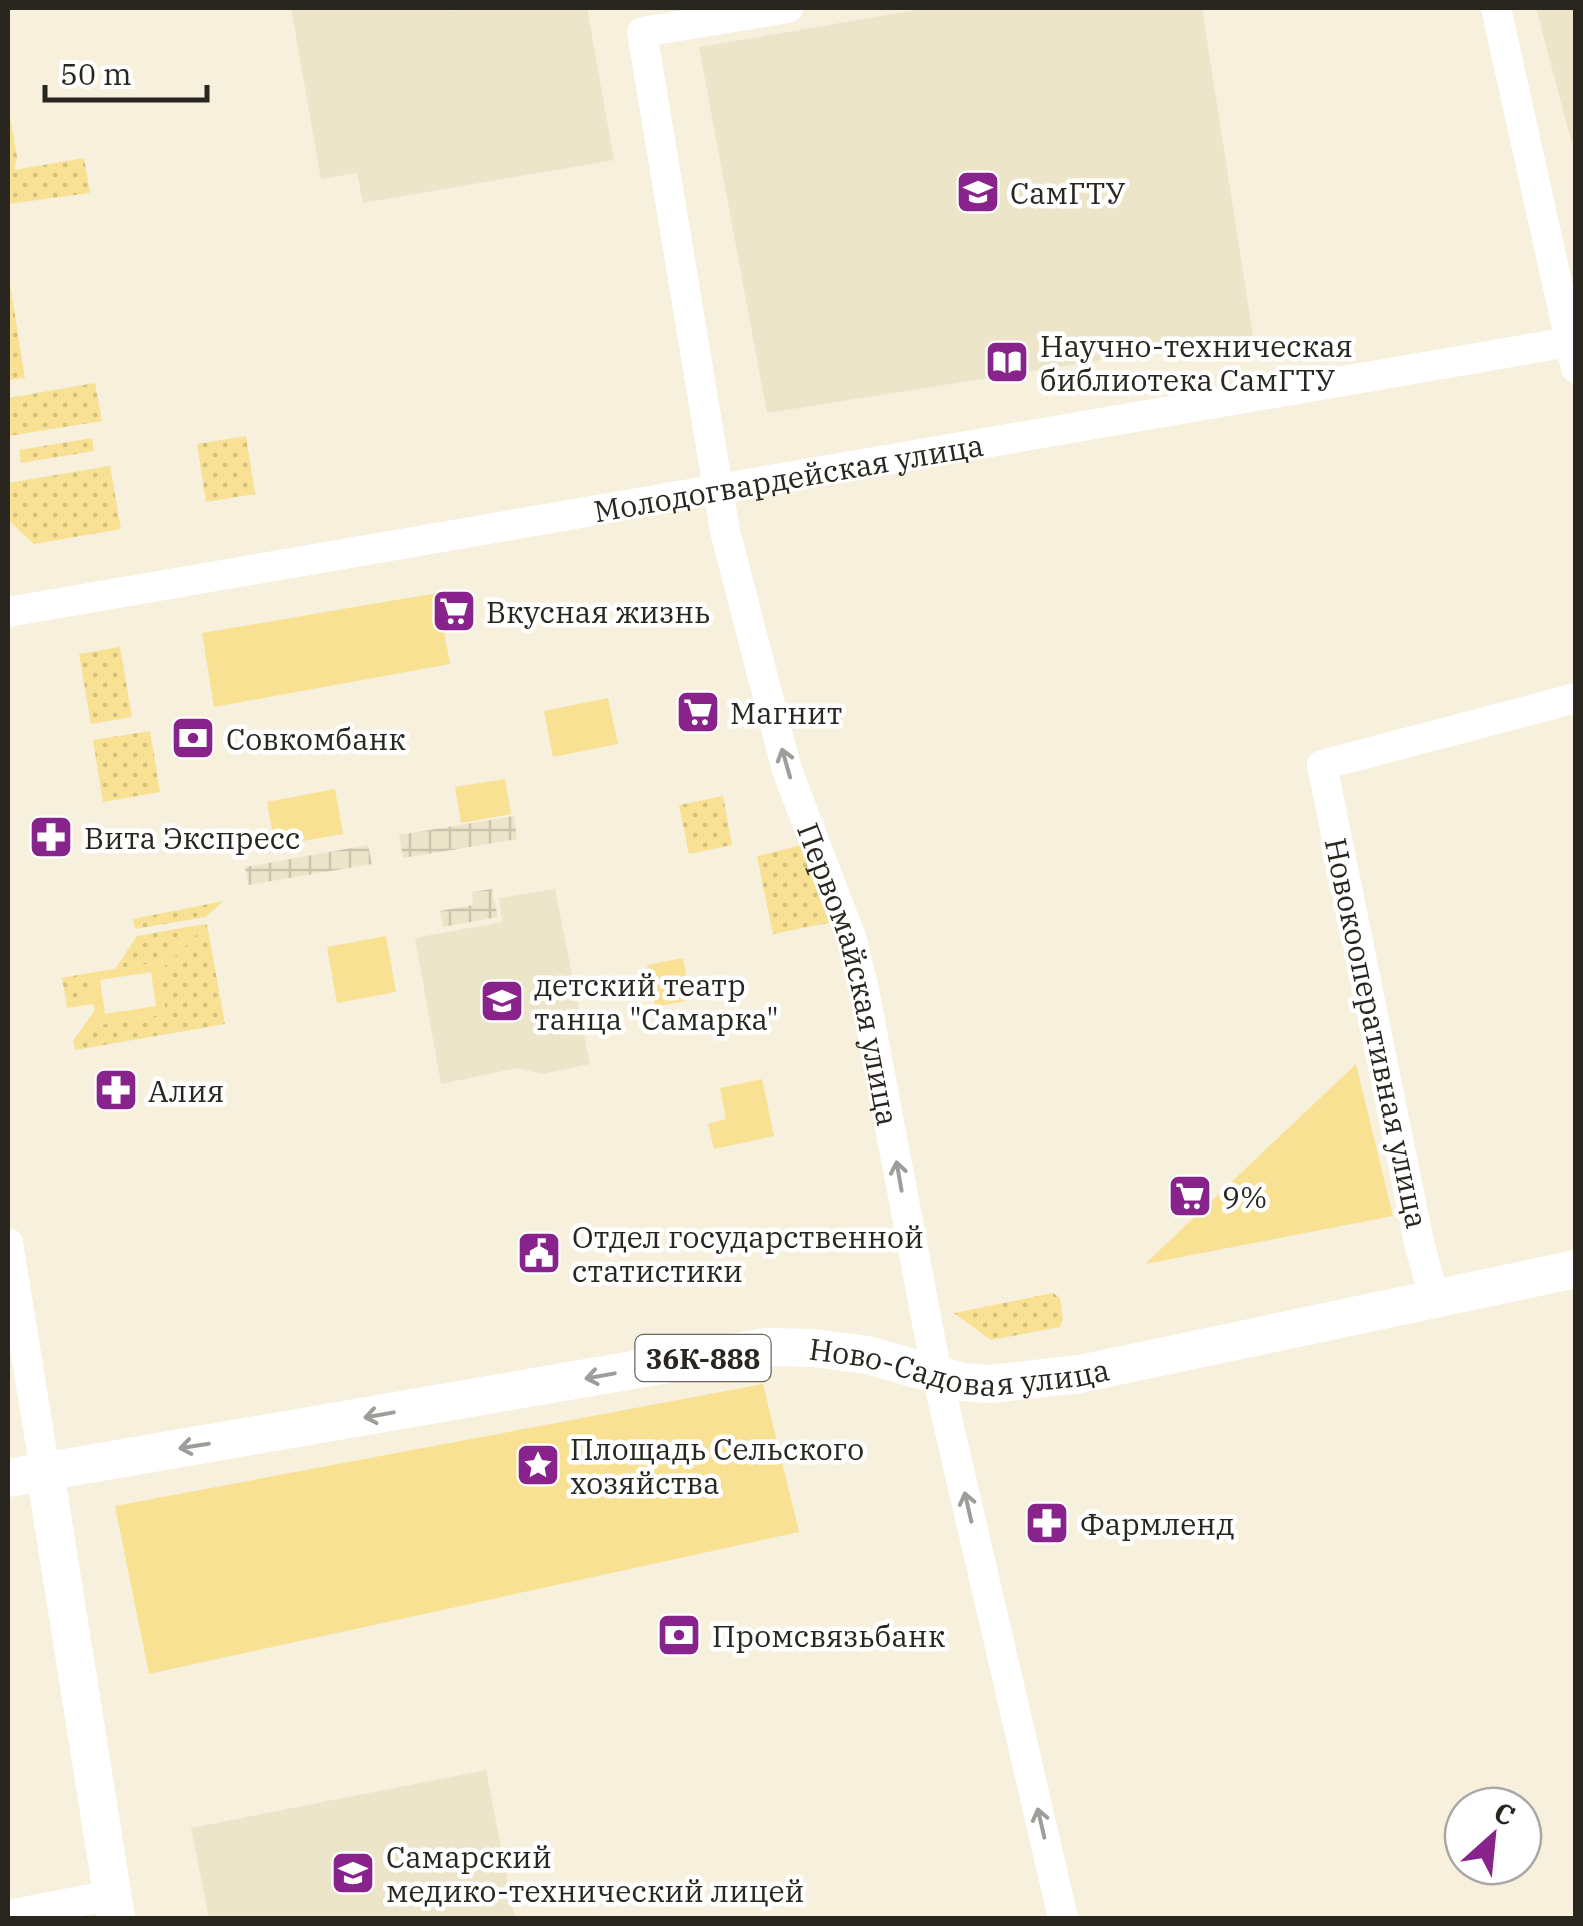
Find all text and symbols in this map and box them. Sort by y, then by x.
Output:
scale bar [45,40,208,102]
text: 50 m [60,54,132,93]
school or university icon: СамГТУ [955,169,1001,215]
place label: СамГТУ [1010,173,1125,212]
place label: Научно-техническая библиотека СамГТУ [1040,326,1353,399]
library icon: Научно-техническая библиотека СамГТУ [984,339,1030,385]
street label: Молодогвардейская улица [591,424,986,530]
supermarket icon: Вкусная жизнь [431,588,477,634]
place label: Вкусная жизнь [486,592,710,631]
supermarket icon: Магнит [675,689,721,735]
place label: Магнит [730,693,842,732]
bank icon: Совкомбанк [170,715,216,761]
place label: Совкомбанк [226,719,406,758]
one-way arrow [776,747,794,779]
pharmacy icon: Вита Экспресс [28,814,74,860]
street label: Первомайская улица [789,817,909,1129]
place label: Вита Экспресс [84,818,300,857]
street label: Новокооперативная улица [1317,834,1437,1232]
place label: детский театр танца "Самарка" [534,965,779,1038]
school or university icon: детский театр танца "Самарка" [479,978,525,1024]
pharmacy icon: Алия [93,1067,139,1113]
place label: Алия [148,1071,224,1110]
one-way arrow [889,1160,908,1193]
supermarket icon: 9% [1167,1173,1213,1219]
place label: 9% [1222,1177,1267,1216]
place label: Отдел государственной статистики [572,1217,924,1290]
public building icon: Отдел государственной статистики [516,1230,562,1276]
street label: Ново-Садовая улица [807,1328,1113,1404]
road number: 36К-888 [636,1335,770,1381]
one-way arrow [585,1367,617,1386]
one-way arrow [364,1406,396,1425]
place label: Площадь Сельского хозяйства [570,1429,864,1502]
one-way arrow [179,1437,211,1456]
place icon: Площадь Сельского хозяйства [515,1442,561,1488]
one-way arrow [958,1492,976,1524]
pharmacy icon: Фармленд [1024,1500,1070,1546]
place label: Фармленд [1080,1504,1235,1543]
bank icon: Промсвязьбанк [656,1612,702,1658]
place label: Промсвязьбанк [712,1616,945,1655]
north arrow [1443,1786,1543,1886]
text: С [1488,1793,1521,1834]
one-way arrow [1031,1808,1049,1840]
place label: Самарский медико-технический лицей [386,1837,804,1910]
school or university icon: Самарский медико-технический лицей [330,1850,376,1896]

